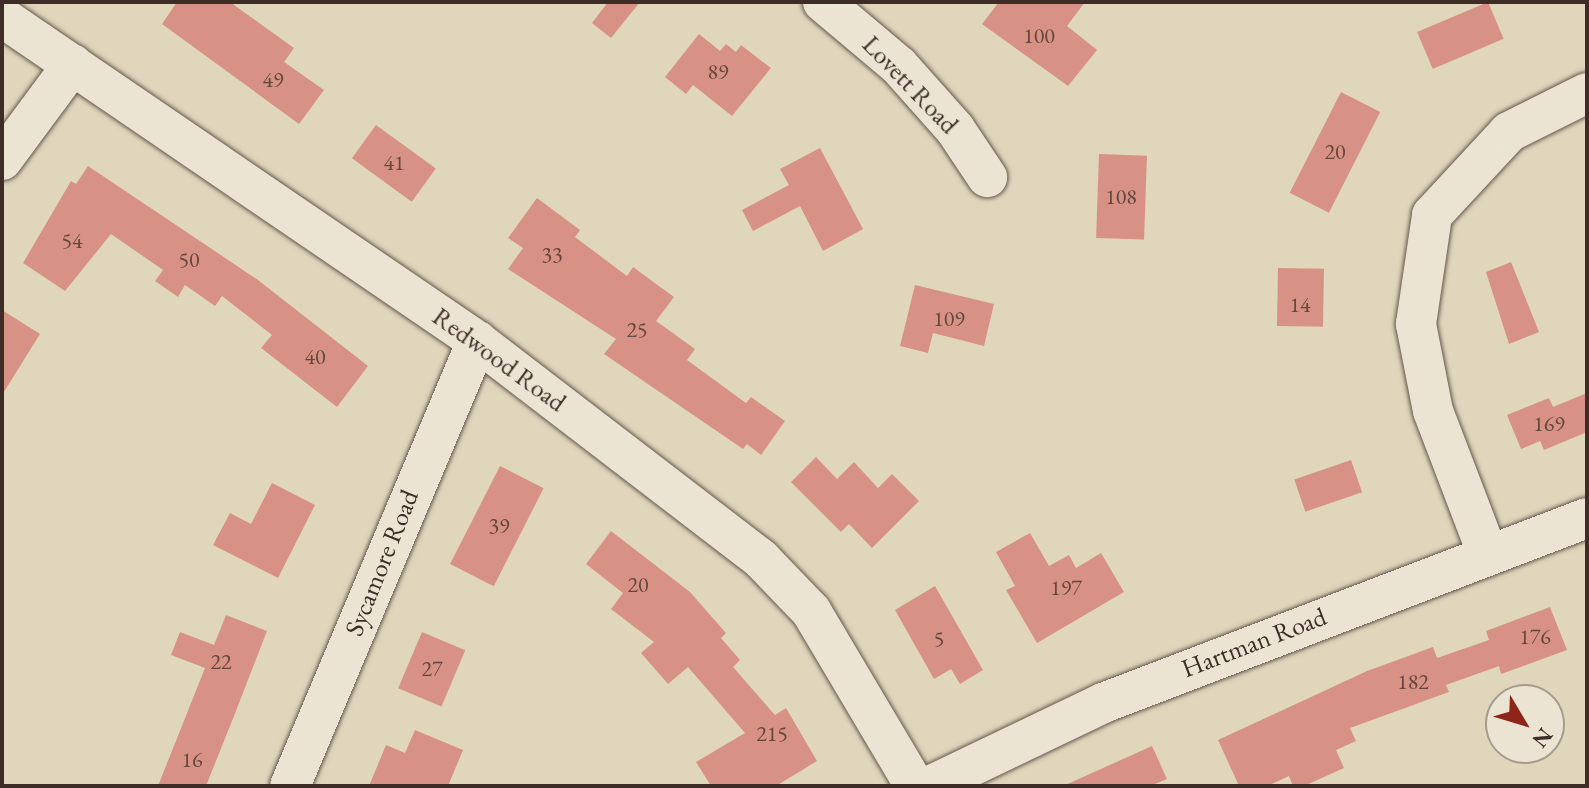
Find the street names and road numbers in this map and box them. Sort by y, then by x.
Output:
street label: Lovett Road [856,29,964,141]
street label: Redwood Road [426,301,572,419]
street label: Sycamore Road [339,485,425,641]
street label: Hartman Road [1177,601,1331,685]

